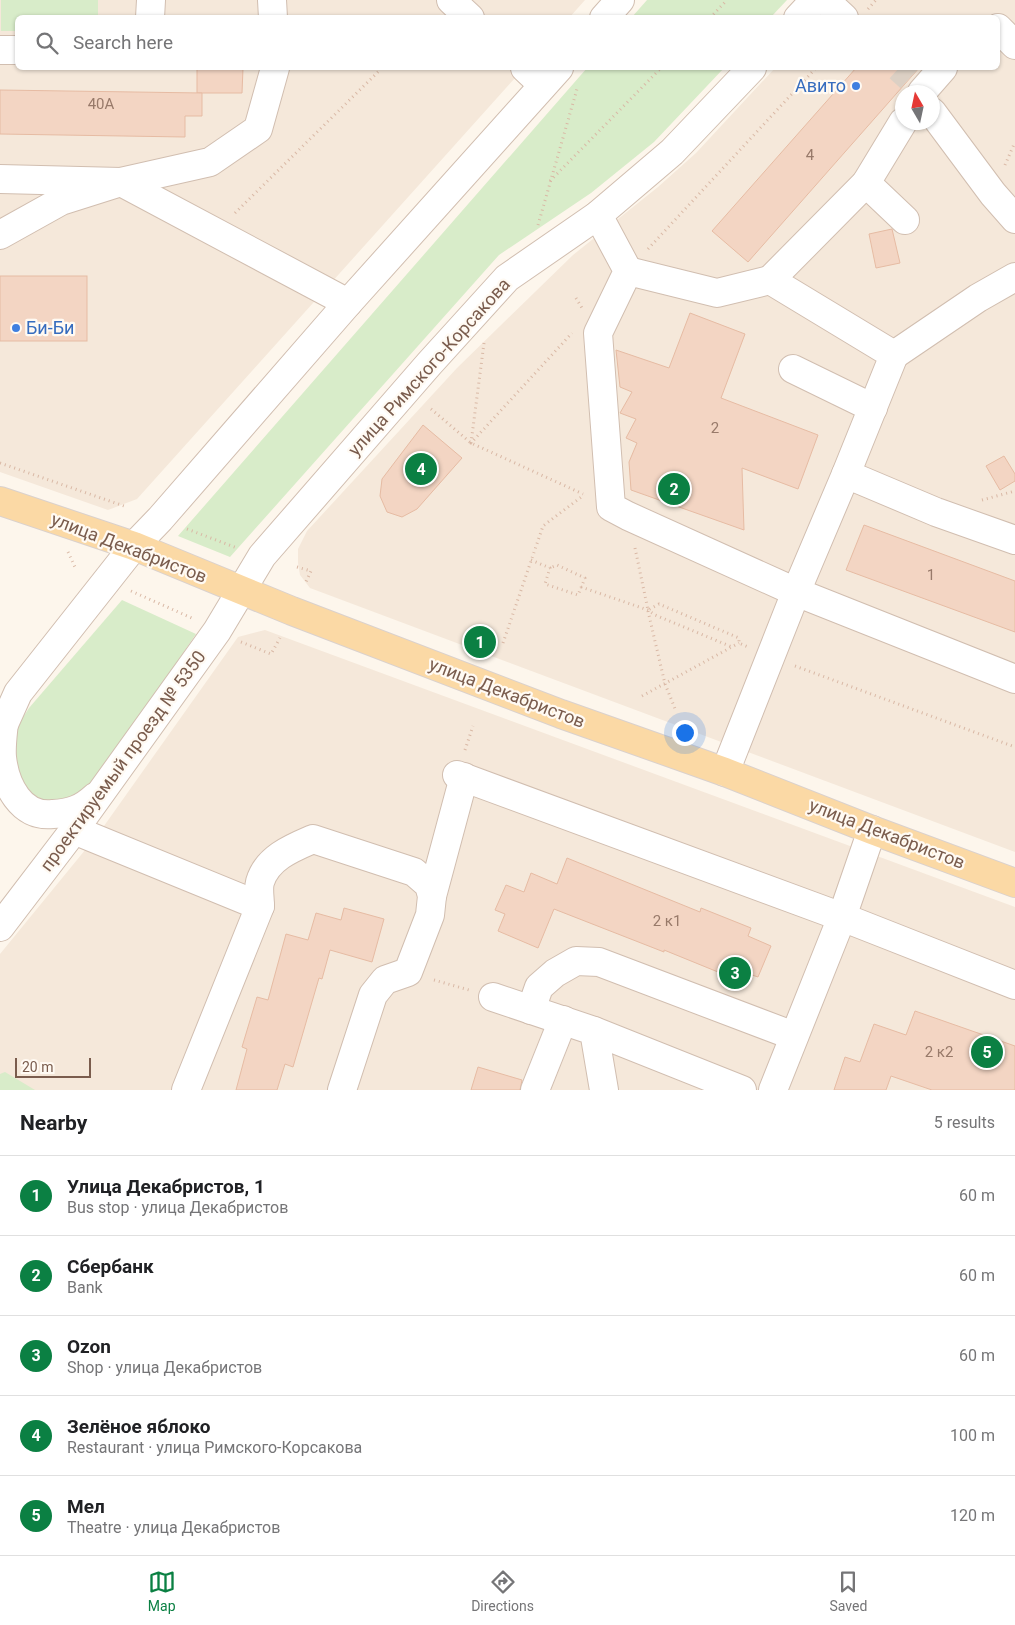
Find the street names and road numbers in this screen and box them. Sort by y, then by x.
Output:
street label: улица Римского-Корсакова [343,274,514,460]
street label: улица Декабристов [48,508,210,587]
street label: проектируемый проезд № 5350 [36,646,210,875]
street label: улица Декабристов [426,653,588,732]
street label: улица Декабристов [806,794,968,873]

